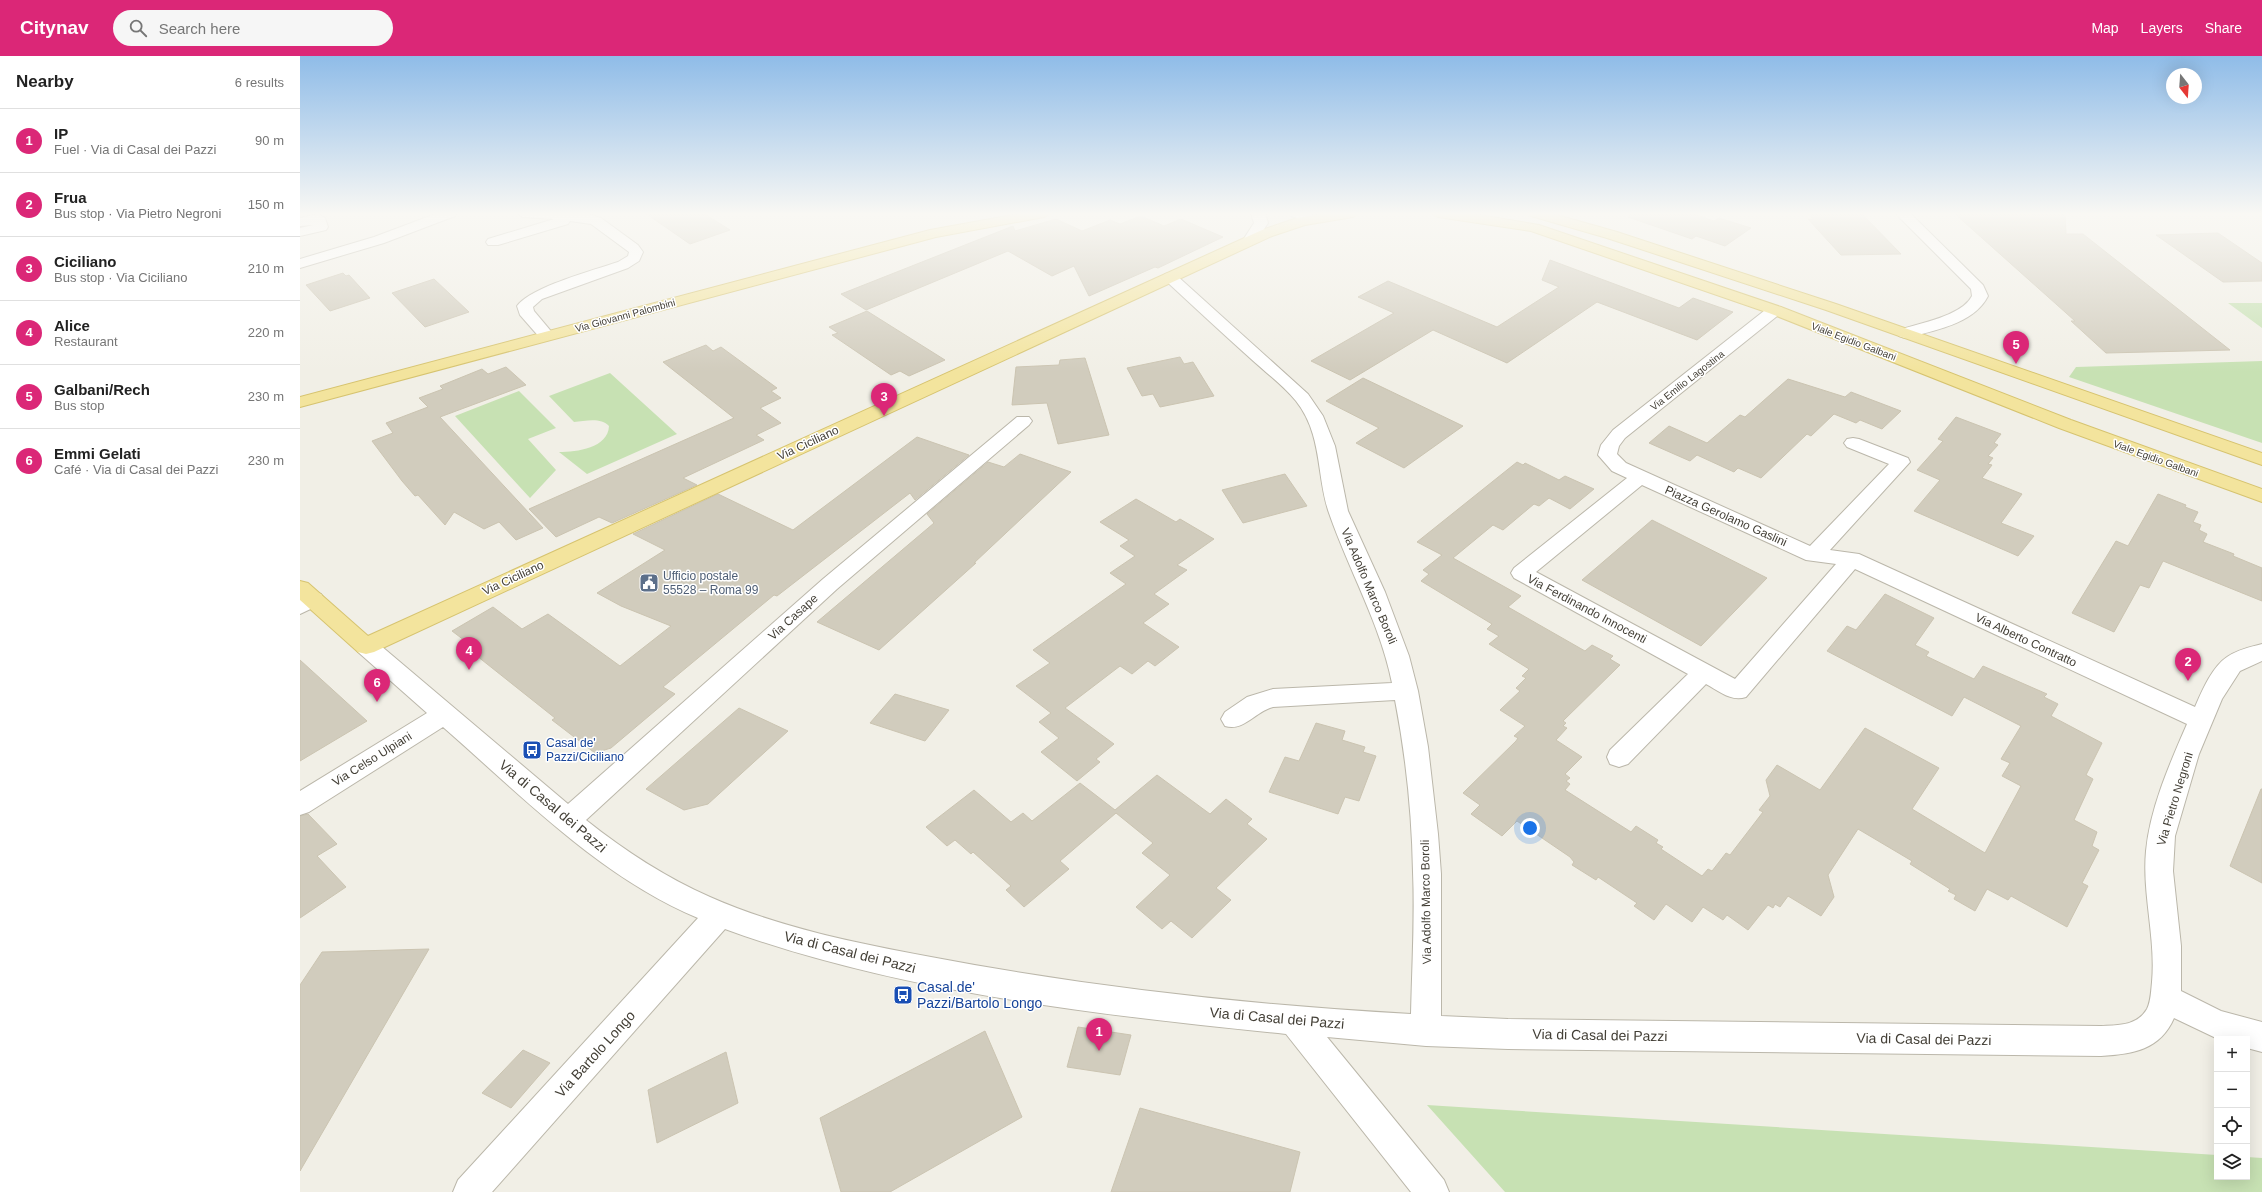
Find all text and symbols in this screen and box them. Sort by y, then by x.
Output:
search box [113,10,393,46]
text: Citynav [20,17,89,38]
icon: search [127,17,149,39]
text: Search here [159,20,240,37]
text: Map [2091,20,2119,36]
text: Layers [2141,20,2183,36]
text: Share [2205,20,2242,36]
north arrow [2166,68,2202,104]
text: Nearby [16,72,74,91]
text: 6 results [235,75,284,90]
text: IP [54,125,68,142]
text: 1 [25,133,33,148]
text: 90 m [255,133,284,148]
text: Fuel · Via di Casal dei Pazzi [54,142,216,157]
text: Frua [54,189,87,206]
text: 2 [25,197,33,212]
text: 150 m [248,197,284,212]
text: Bus stop · Via Pietro Negroni [54,206,221,221]
text: Ciciliano [54,253,117,270]
text: 3 [25,261,33,276]
text: 210 m [248,261,284,276]
text: Bus stop · Via Ciciliano [54,270,187,285]
street label: Via Giovanni Palombini [574,297,676,334]
text: Alice [54,317,90,334]
street label: Viale Egidio Galbani [1810,320,1898,363]
text: 4 [25,325,33,340]
text: 220 m [248,325,284,340]
pin: 5 [2003,331,2029,364]
text: Restaurant [54,334,118,349]
street label: Via Emilio Lagostina [1648,348,1727,413]
text: Galbani/Rech [54,381,150,398]
pin: 3 [871,383,897,416]
text: 5 [25,389,33,404]
text: 230 m [248,389,284,404]
text: Bus stop [54,398,105,413]
street label: Via Ciciliano [775,423,841,463]
street label: Viale Egidio Galbani [2112,438,2200,479]
text: Emmi Gelati [54,445,141,462]
text: 6 [25,453,33,468]
text: 230 m [248,453,284,468]
text: Café · Via di Casal dei Pazzi [54,462,219,477]
street label: Piazza Gerolamo Gaslini [1663,483,1789,549]
street label: Via Adolfo Marco Boroli [1338,526,1400,646]
street label: Via Ciciliano [480,558,546,598]
place label: Ufficio postale 55528 – Roma 99 [663,569,759,597]
public building icon: Ufficio postale 55528 – Roma 99 [638,572,660,594]
street label: Via Ferdinando Innocenti [1525,572,1649,646]
street label: Via Casape [765,591,821,643]
street label: Via Alberto Contratto [1973,610,2079,670]
pin: 4 [456,637,482,670]
pin: 2 [2175,648,2201,681]
pin: 6 [364,669,390,702]
street label: Via Celso Ulpiani [330,729,414,789]
place label: Casal de' Pazzi/Ciciliano [546,736,624,764]
bus stop icon: Casal de' Pazzi/Ciciliano [521,739,543,761]
street label: Via Pietro Negroni [2154,750,2196,848]
street label: Via di Casal dei Pazzi [496,756,610,856]
your location [1520,818,1540,838]
street label: Via Adolfo Marco Boroli [1418,840,1434,964]
street label: Via di Casal dei Pazzi [782,928,918,976]
place label: Casal de' Pazzi/Bartolo Longo [917,979,1043,1011]
bus stop icon: Casal de' Pazzi/Bartolo Longo [892,984,914,1006]
street label: Via di Casal dei Pazzi [1209,1004,1345,1032]
street label: Via Bartolo Longo [552,1007,638,1101]
pin: 1 [1086,1018,1112,1051]
street label: Via di Casal dei Pazzi [1532,1026,1668,1044]
street label: Via di Casal dei Pazzi [1856,1030,1992,1048]
map controls [2214,1036,2250,1180]
button: + [2214,1036,2250,1072]
button: − [2214,1072,2250,1108]
button: locate [2214,1108,2250,1144]
button: layers [2214,1144,2250,1180]

